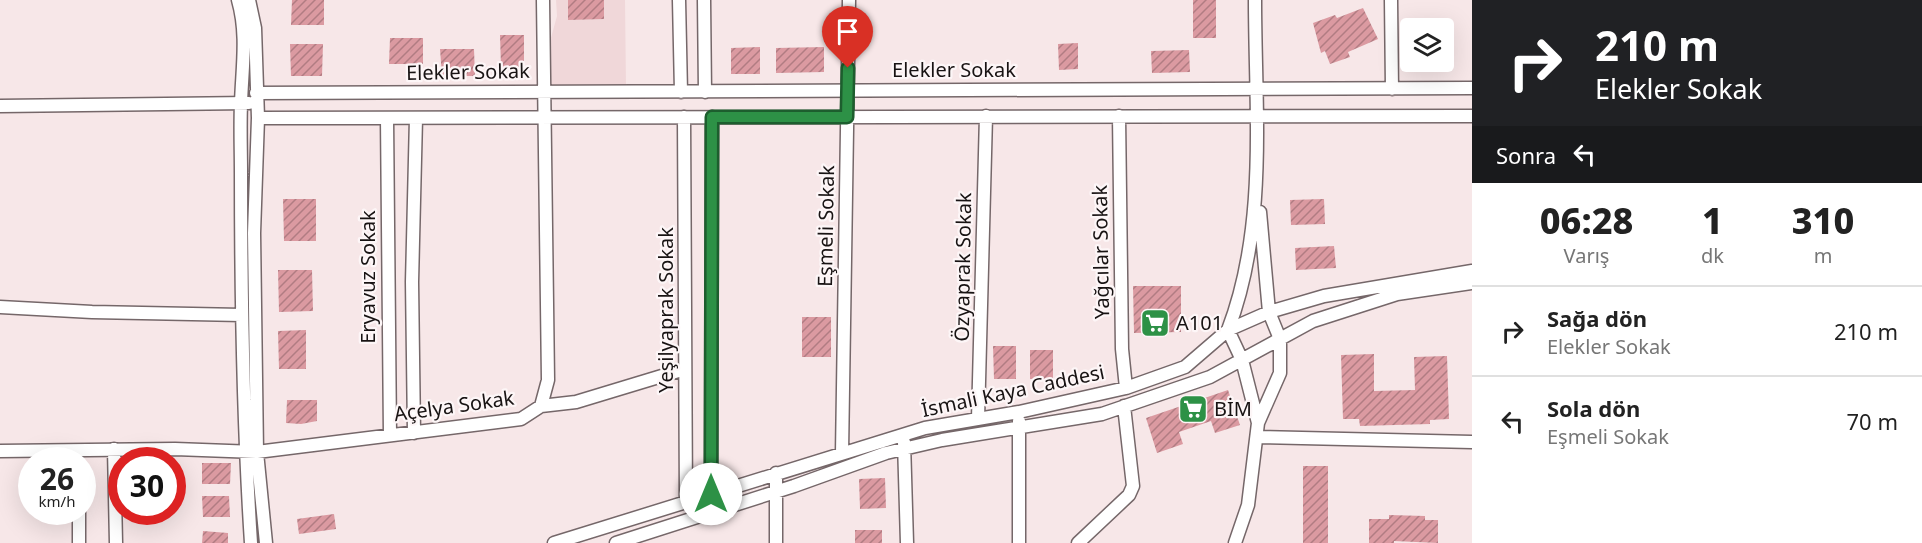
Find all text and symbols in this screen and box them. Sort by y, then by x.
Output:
pin [822,6,873,68]
icon: arrive [831,15,864,48]
text: 210 m [1595,16,1719,73]
map controls [1400,18,1454,72]
button: layers [1400,18,1454,72]
icon: right [1496,24,1574,102]
street label: Elekler Sokak [892,56,1016,83]
street label: Elekler Sokak [406,57,530,86]
text: Elekler Sokak [1595,70,1762,107]
icon: left [1568,138,1601,171]
text: Sonra [1496,140,1556,170]
street label: Eşmeli Sokak [811,165,840,287]
street label: Yağcılar Sokak [1086,184,1115,319]
street label: Özyaprak Sokak [948,192,977,342]
text: 06:28 [1540,196,1633,245]
text: 1 [1702,196,1723,245]
text: 310 [1792,196,1854,245]
street label: Eryavuz Sokak [354,210,381,344]
street label: Yeşilyaprak Sokak [652,227,679,393]
text: Varış [1564,242,1609,269]
text: dk [1701,242,1724,269]
text: m [1814,242,1832,269]
text: Sağa dön [1547,303,1647,333]
supermarket icon: A101 [1139,307,1171,339]
place label: A101 [1176,309,1223,336]
icon: right [1496,315,1529,348]
text: 210 m [1834,316,1898,346]
text: Elekler Sokak [1547,333,1671,360]
street label: İsmali Kaya Caddesi [919,358,1107,423]
street label: Açelya Sokak [392,384,516,427]
supermarket icon: BİM [1177,393,1209,425]
text: Sola dön [1547,393,1640,423]
place label: BİM [1214,395,1252,422]
icon: left [1496,405,1529,438]
text: 70 m [1847,406,1898,436]
text: Eşmeli Sokak [1547,423,1669,450]
speed limit sign: 30 [108,447,186,525]
text: 26 [40,458,74,499]
position arrow [679,462,743,526]
text: km/h [39,491,75,511]

